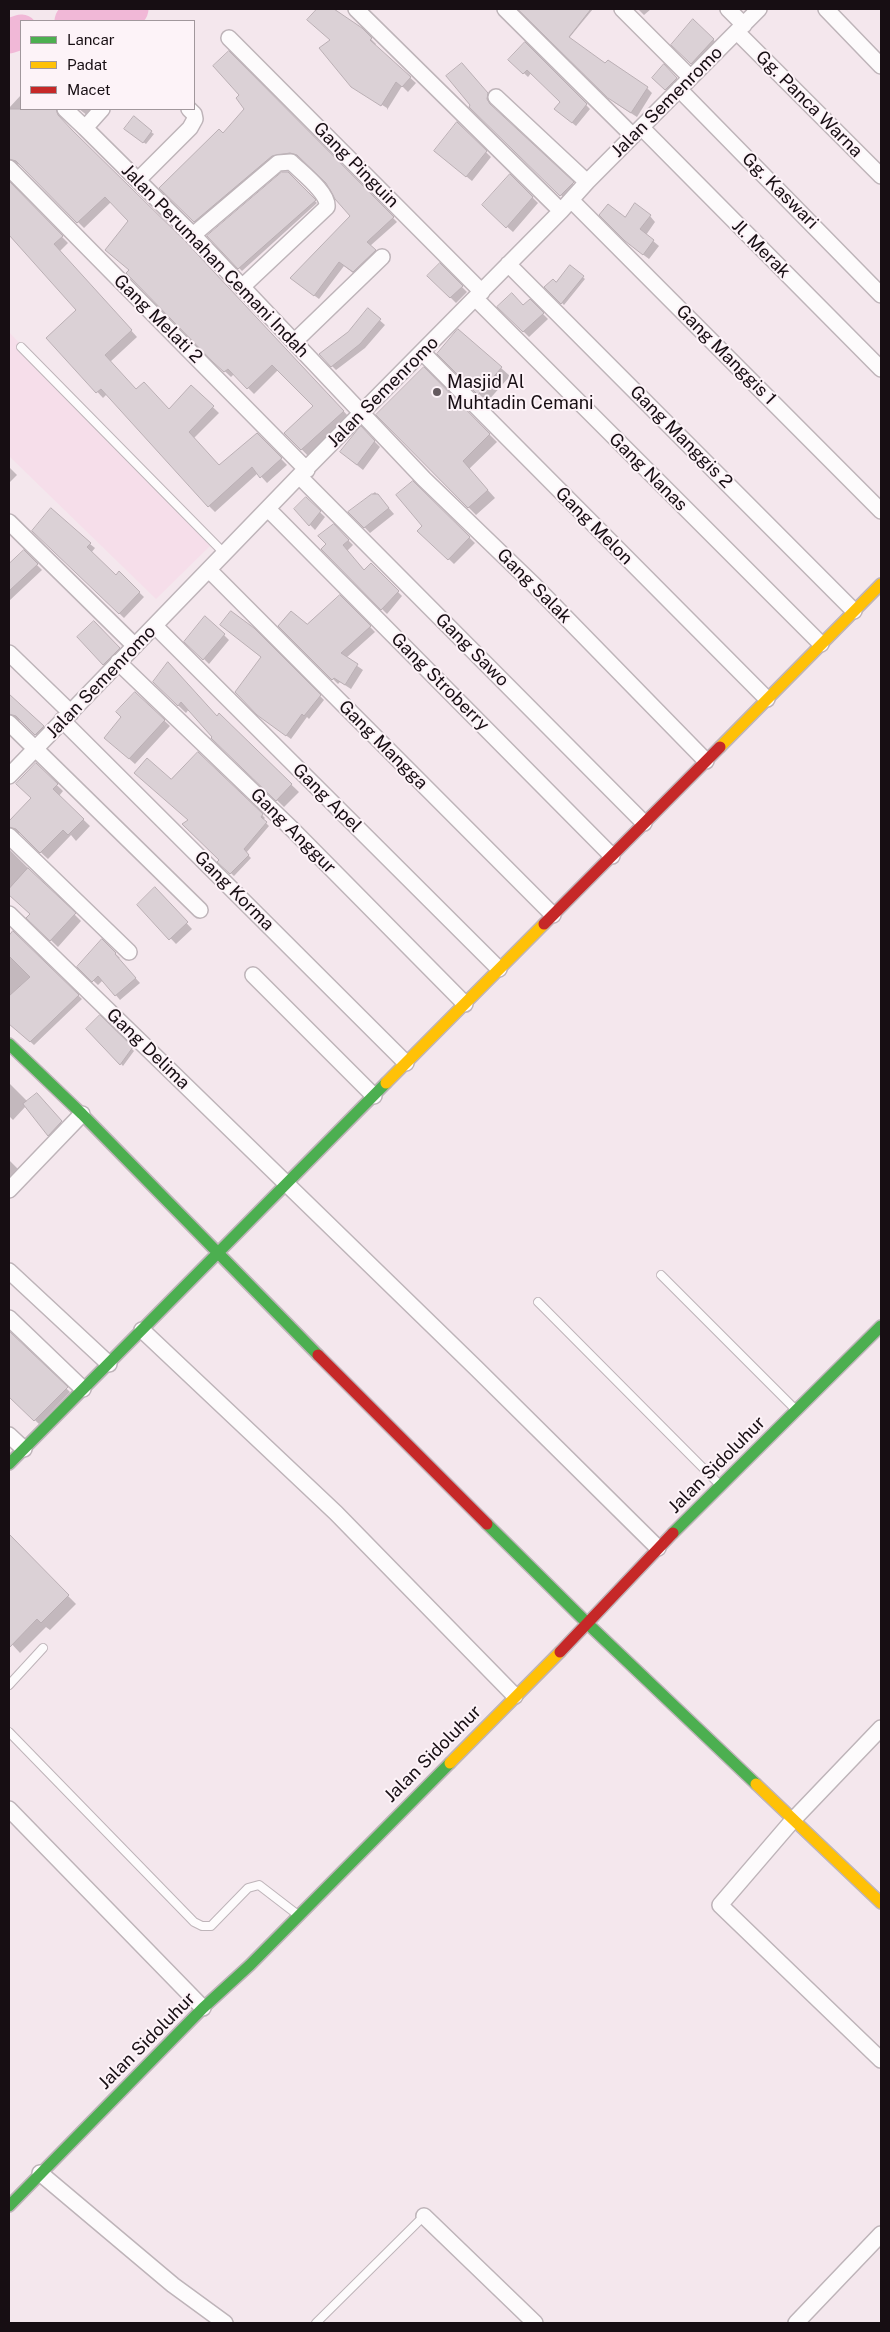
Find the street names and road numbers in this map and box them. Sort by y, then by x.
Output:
street label: Jalan Semenromo [607,42,727,162]
street label: Gg. Panca Warna [751,46,867,162]
street label: Gang Pinguin [309,118,403,212]
street label: Gg. Kaswari [737,148,823,234]
street label: Jalan Perumahan Cemani Indah [117,160,313,362]
street label: Jl. Merak [727,215,795,283]
street label: Gang Melati 2 [109,270,207,368]
street label: Gang Manggis 1 [671,300,781,410]
street label: Jalan Semenromo [323,332,443,452]
street label: Gang Manggis 2 [625,381,737,493]
street label: Gang Nanas [604,428,692,516]
street label: Gang Melon [551,483,637,569]
street label: Gang Salak [492,544,576,628]
street label: Gang Sawo [431,609,513,691]
street label: Jalan Semenromo [42,621,160,743]
street label: Gang Stroberry [386,628,494,736]
street label: Gang Mangga [334,696,432,794]
street label: Gang Apel [288,759,366,837]
street label: Gang Anggur [246,784,340,878]
street label: Gang Korma [190,847,278,935]
street label: Gang Delima [102,1004,194,1094]
street label: Jalan Sidoluhur [664,1412,770,1518]
street label: Jalan Sidoluhur [380,1701,486,1807]
street label: Jalan Sidoluhur [94,1988,200,2094]

